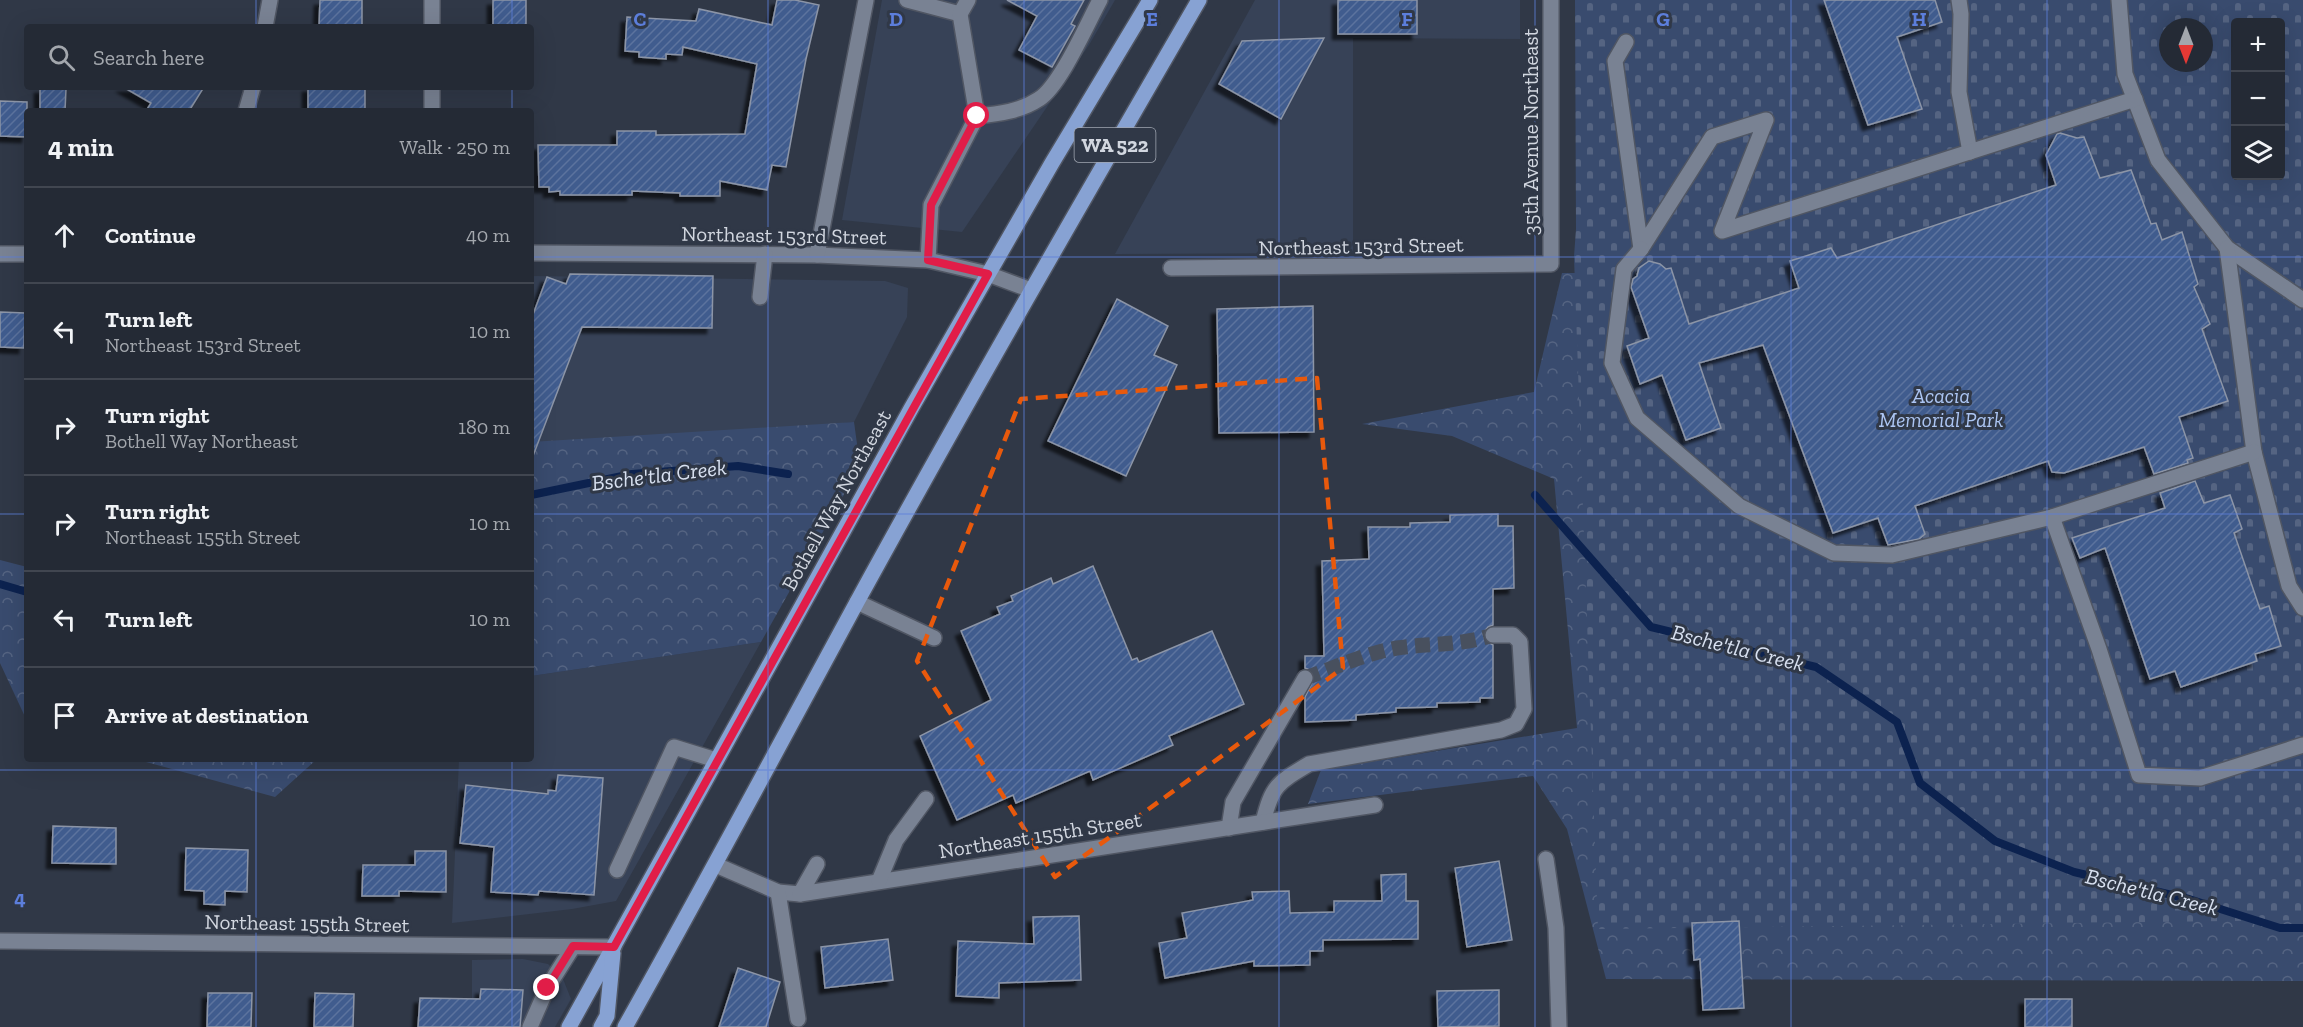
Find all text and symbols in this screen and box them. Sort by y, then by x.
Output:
text: C [634,7,647,31]
text: D [889,7,903,31]
text: E [1146,7,1158,31]
text: F [1401,7,1413,31]
text: G [1656,7,1670,31]
text: H [1911,7,1927,31]
north arrow [2159,18,2213,72]
map controls [2231,18,2285,180]
button: + [2231,18,2285,72]
search box [24,24,534,90]
street label: 35th Avenue Northeast [1518,28,1543,235]
icon: search [45,41,78,74]
text: Search here [93,44,204,71]
button: − [2231,72,2285,126]
route start [963,102,989,128]
button: layers [2231,126,2285,180]
road number: WA 522 [1074,128,1156,162]
text: 4 min [48,131,114,163]
text: Walk · 250 m [400,135,510,159]
icon: ahead [48,219,81,252]
street label: Northeast 153rd Street [681,221,887,249]
text: Continue [105,222,196,249]
text: 40 m [466,223,510,247]
street label: Northeast 153rd Street [1258,232,1464,260]
text: Turn left [105,306,192,333]
icon: left [48,315,81,348]
text: 10 m [469,319,510,343]
text: Northeast 153rd Street [105,333,301,357]
park label: Acacia Memorial Park [1879,383,2003,432]
text: Turn right [105,402,209,429]
street label: Bothell Way Northeast [776,405,896,595]
icon: right [48,411,81,444]
text: 180 m [458,415,510,439]
text: Bothell Way Northeast [105,429,298,453]
water label: Bsche'tla Creek [590,453,728,497]
text: Turn right [105,498,209,525]
icon: right [48,507,81,540]
text: 10 m [469,511,510,535]
text: Northeast 155th Street [105,525,300,549]
icon: left [48,603,81,636]
text: Turn left [105,606,192,633]
text: 10 m [469,607,510,631]
water label: Bsche'tla Creek [1669,618,1807,678]
icon: arrive [48,699,81,732]
text: Arrive at destination [105,702,308,729]
street label: Northeast 155th Street [937,807,1143,863]
water label: Bsche'tla Creek [2083,862,2221,922]
text: 4 [14,886,26,910]
street label: Northeast 155th Street [204,909,410,937]
route end [533,974,559,1000]

